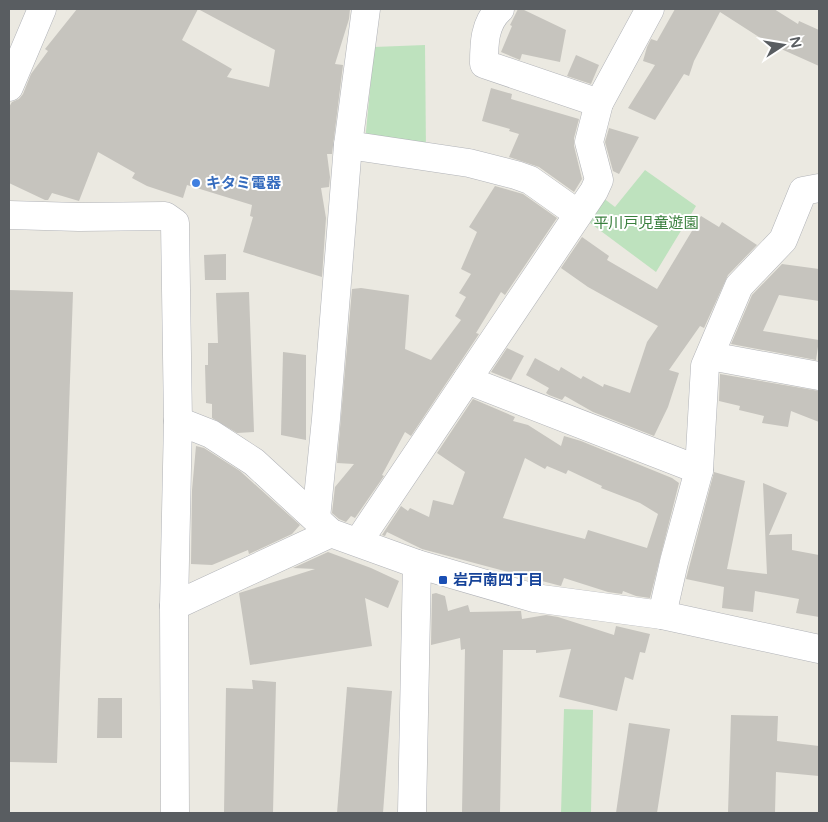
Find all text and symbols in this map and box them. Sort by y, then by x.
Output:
north arrow [758,20,808,70]
text: N [786,35,805,50]
place label: キタミ電器 [206,174,282,192]
marker: キタミ電器 [190,177,202,189]
park label: 平川戸児童遊園 [593,214,699,232]
place label: 岩戸南四丁目 [453,571,543,589]
marker: 岩戸南四丁目 [437,574,449,586]

